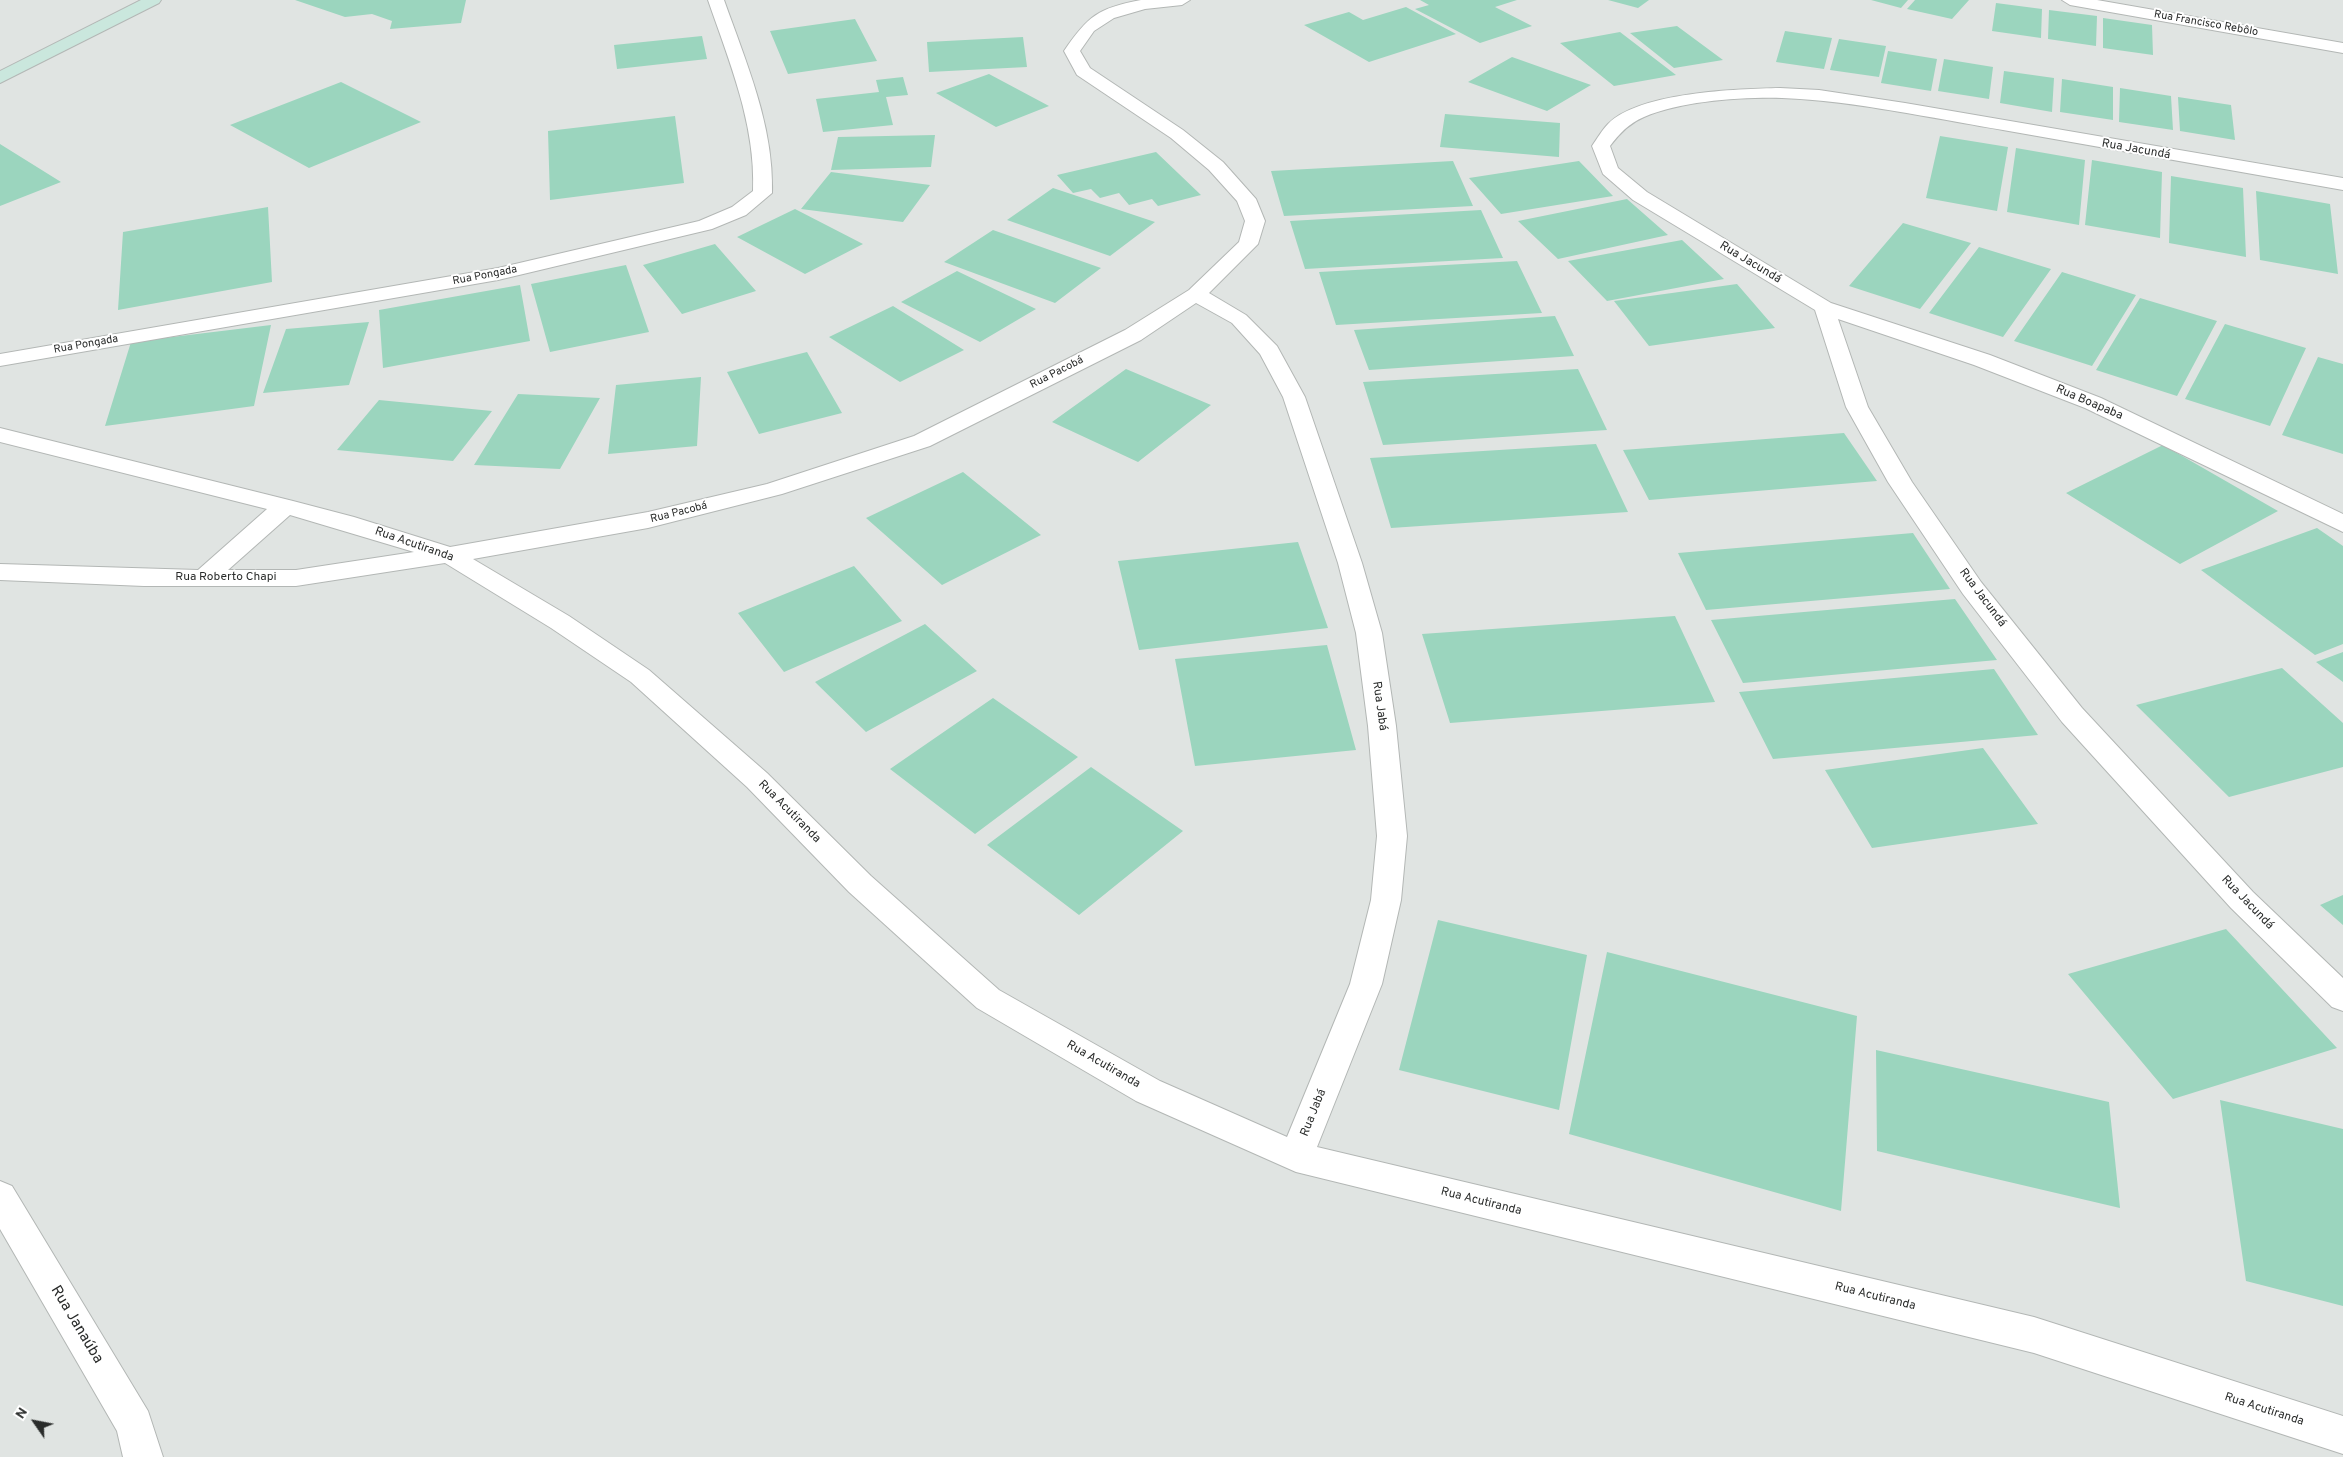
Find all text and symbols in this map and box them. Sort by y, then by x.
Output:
street label: Rua Francisco Rebôlo [2153,8,2259,40]
street label: Rua Jacundá [2101,137,2171,163]
street label: Rua Jacundá [1716,239,1784,287]
street label: Rua Pongada [452,263,518,289]
street label: Rua Pongada [53,333,119,357]
street label: Rua Pacobá [1028,354,1086,392]
street label: Rua Boapaba [2053,382,2125,424]
street label: Rua Pacobá [649,500,709,526]
street label: Rua Acutiranda [373,525,455,565]
street label: Rua Jacundá [1955,566,2009,630]
street label: Rua Roberto Chapi [175,571,277,585]
street label: Rua Jabá [1368,680,1390,732]
street label: Rua Acutiranda [755,778,823,846]
street label: Rua Jacundá [2218,873,2276,933]
street label: Rua Acutiranda [1064,1038,1142,1092]
street label: Rua Jabá [1298,1087,1330,1139]
street label: Rua Acutiranda [1439,1185,1523,1219]
street label: Rua Acutiranda [1833,1280,1917,1314]
street label: Rua Janaúba [46,1283,106,1367]
street label: Rua Acutiranda [2222,1390,2306,1430]
north arrow [10,1397,60,1447]
text: N [12,1405,32,1422]

